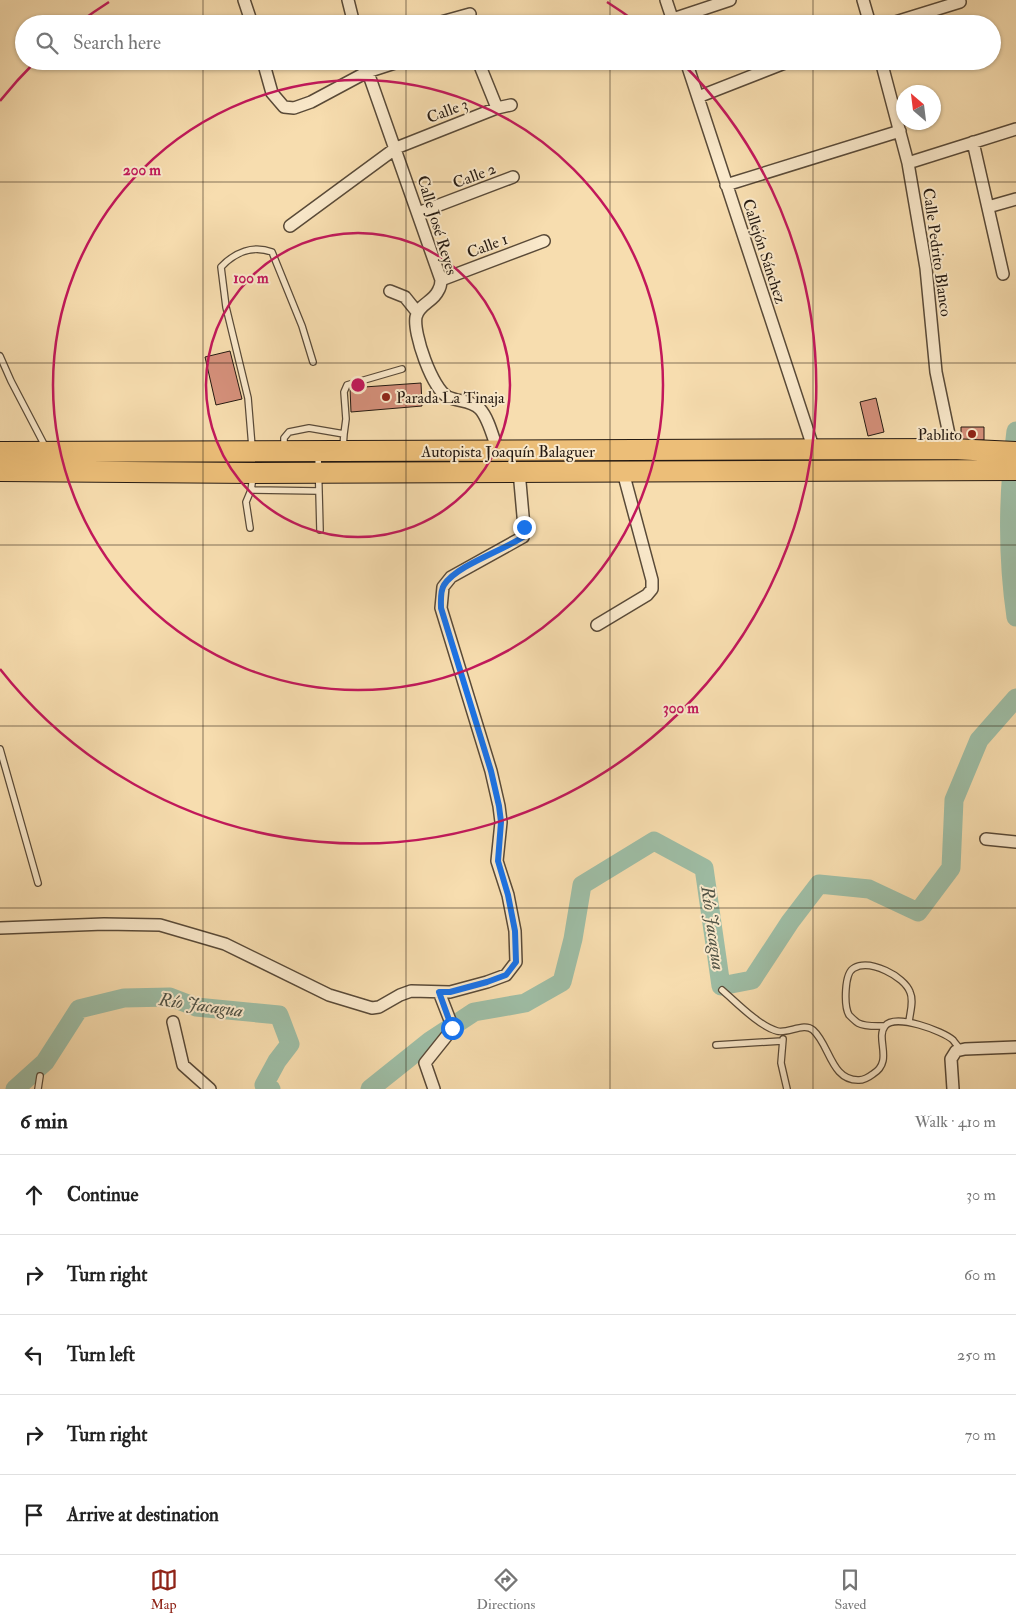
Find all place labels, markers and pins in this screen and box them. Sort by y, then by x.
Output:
centre of rings [349,376,367,394]
place label: Parada La Tinaja [396,388,505,408]
marker: Parada La Tinaja [380,391,392,403]
place label: Pablito [918,425,962,445]
marker: Pablito [966,428,978,440]

